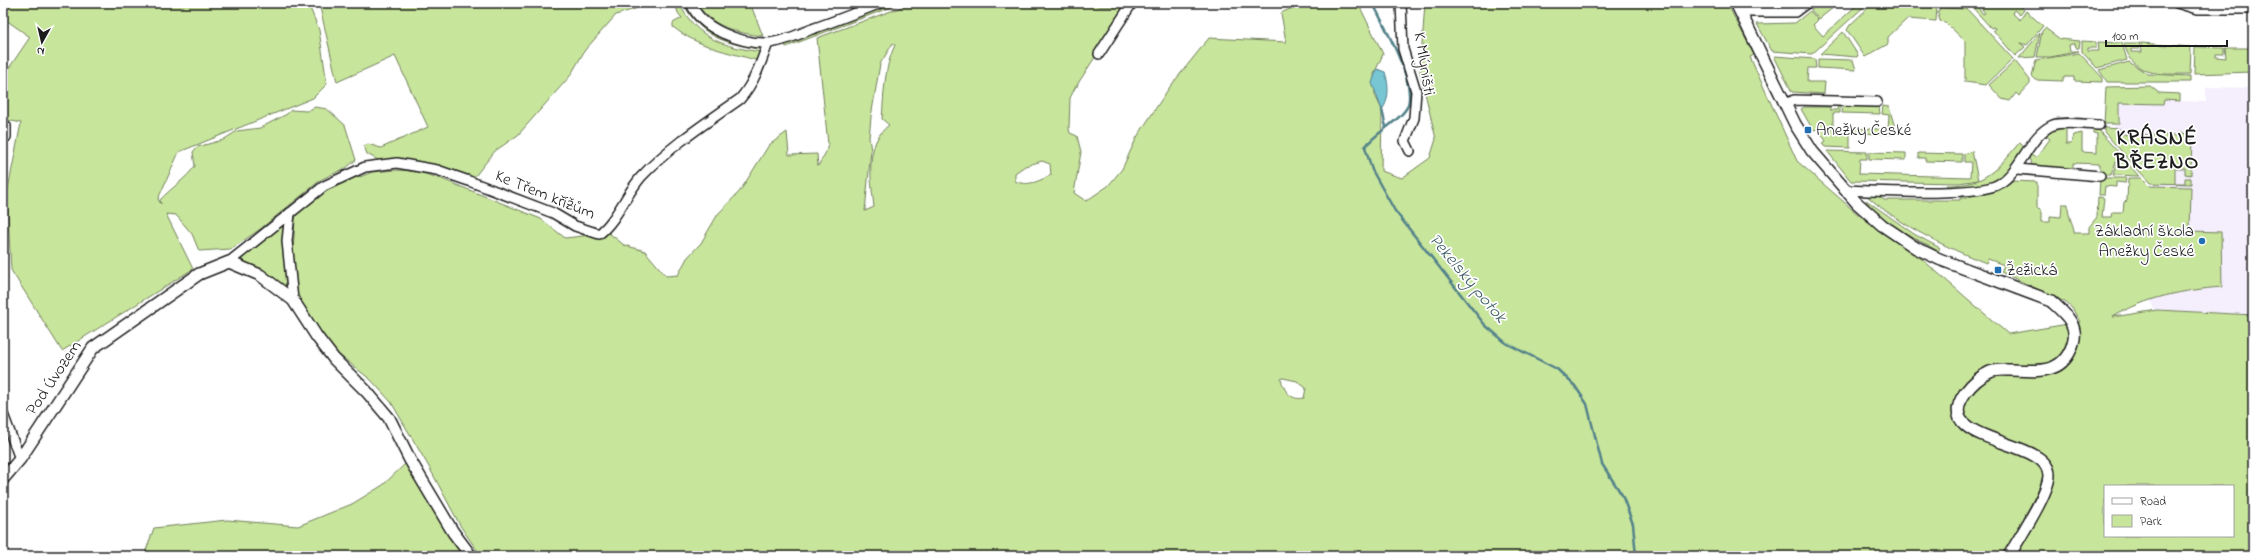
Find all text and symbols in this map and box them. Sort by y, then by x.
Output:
north arrow [22,22,62,62]
scale bar [2106,22,2227,48]
text: 100 m [2112,28,2139,46]
street label: K Mlýništi [1406,30,1441,98]
text: N [36,42,46,59]
place label: Anežky České [1816,118,1912,144]
district label: KRÁSNÉ BŘEZNO [2114,123,2199,178]
marker: Anežky České [1803,125,1813,135]
street label: Ke Třem křížům [491,164,599,226]
place label: Základní škola Anežky České [2095,219,2194,265]
water label: Pekelský potok [1422,229,1513,330]
marker: Základní škola Anežky České [2197,236,2207,246]
place label: Žežická [2006,258,2057,283]
marker: Žežická [1993,265,2003,275]
street label: Pod Úvozem [20,336,88,420]
legend [2104,485,2234,537]
text: Road [2140,493,2166,511]
text: Park [2140,513,2162,531]

